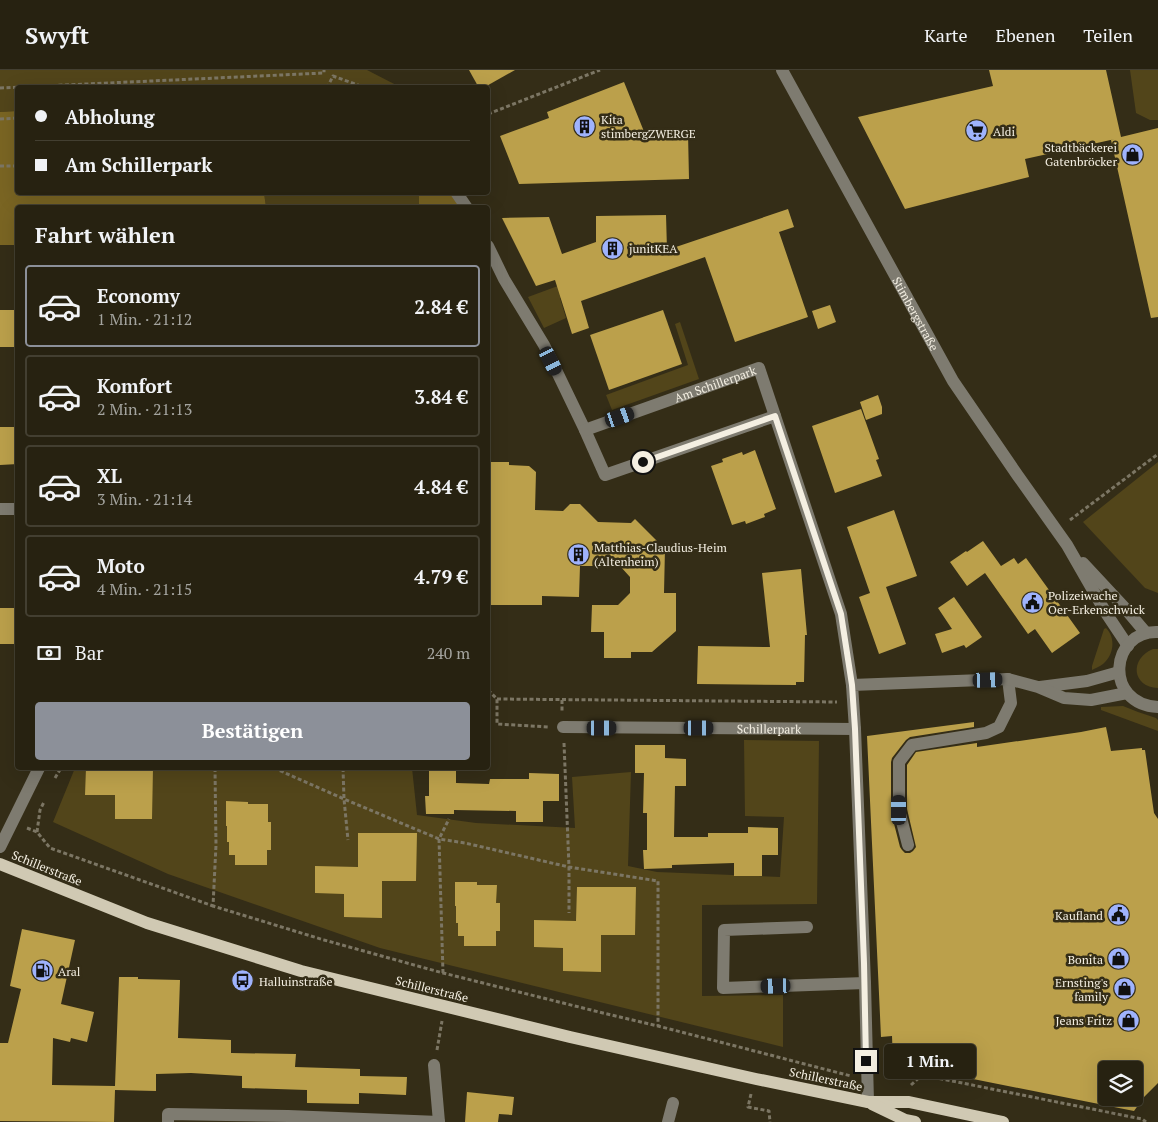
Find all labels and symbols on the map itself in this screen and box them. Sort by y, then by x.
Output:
place label: Kita stimbergZWERGE [601,112,696,141]
building icon: Kita stimbergZWERGE [573,114,597,138]
supermarket icon: Aldi [965,119,989,143]
place label: Aldi [993,124,1015,139]
place label: Stadtbäckerei Gatenbröcker [1044,140,1117,169]
shop icon: Stadtbäckerei Gatenbröcker [1121,142,1145,166]
building icon: junitKEA [601,236,625,260]
place label: junitKEA [629,241,678,256]
street label: Stimbergstraße [890,274,942,353]
car [537,344,564,378]
street label: Am Schillerpark [672,362,759,405]
car [603,405,636,429]
route start [632,451,654,473]
place label: Matthias-Claudius-Heim (Altenheim) [594,540,727,569]
building icon: Matthias-Claudius-Heim (Altenheim) [566,542,590,566]
place label: Polizeiwache Oer-Erkenschwick [1048,588,1146,617]
public building icon: Polizeiwache Oer-Erkenschwick [1020,590,1044,614]
car [972,672,1003,688]
car [587,721,617,736]
car [684,721,714,736]
street label: Schillerpark [737,721,802,736]
car [891,795,906,825]
street label: Schillerstraße [10,847,84,889]
public building icon: Kaufland [1107,903,1131,927]
place label: Kaufland [1055,908,1103,923]
shop icon: Bonita [1107,947,1131,971]
place label: Bonita [1068,952,1103,967]
fuel station icon: Aral [30,959,54,983]
place label: Aral [58,964,81,979]
bus stop icon: Halluinstraße [231,969,255,993]
street label: Schillerstraße [394,973,470,1005]
place label: Halluinstraße [259,974,333,989]
place label: Ernsting's family [1055,975,1109,1004]
shop icon: Ernsting's family [1112,977,1136,1001]
car [760,978,791,994]
shop icon: Jeans Fritz [1116,1008,1140,1032]
place label: Jeans Fritz [1056,1013,1112,1028]
callout: 1 Min. [884,1044,976,1078]
route end [855,1050,877,1072]
street label: Schillerstraße [788,1064,864,1094]

